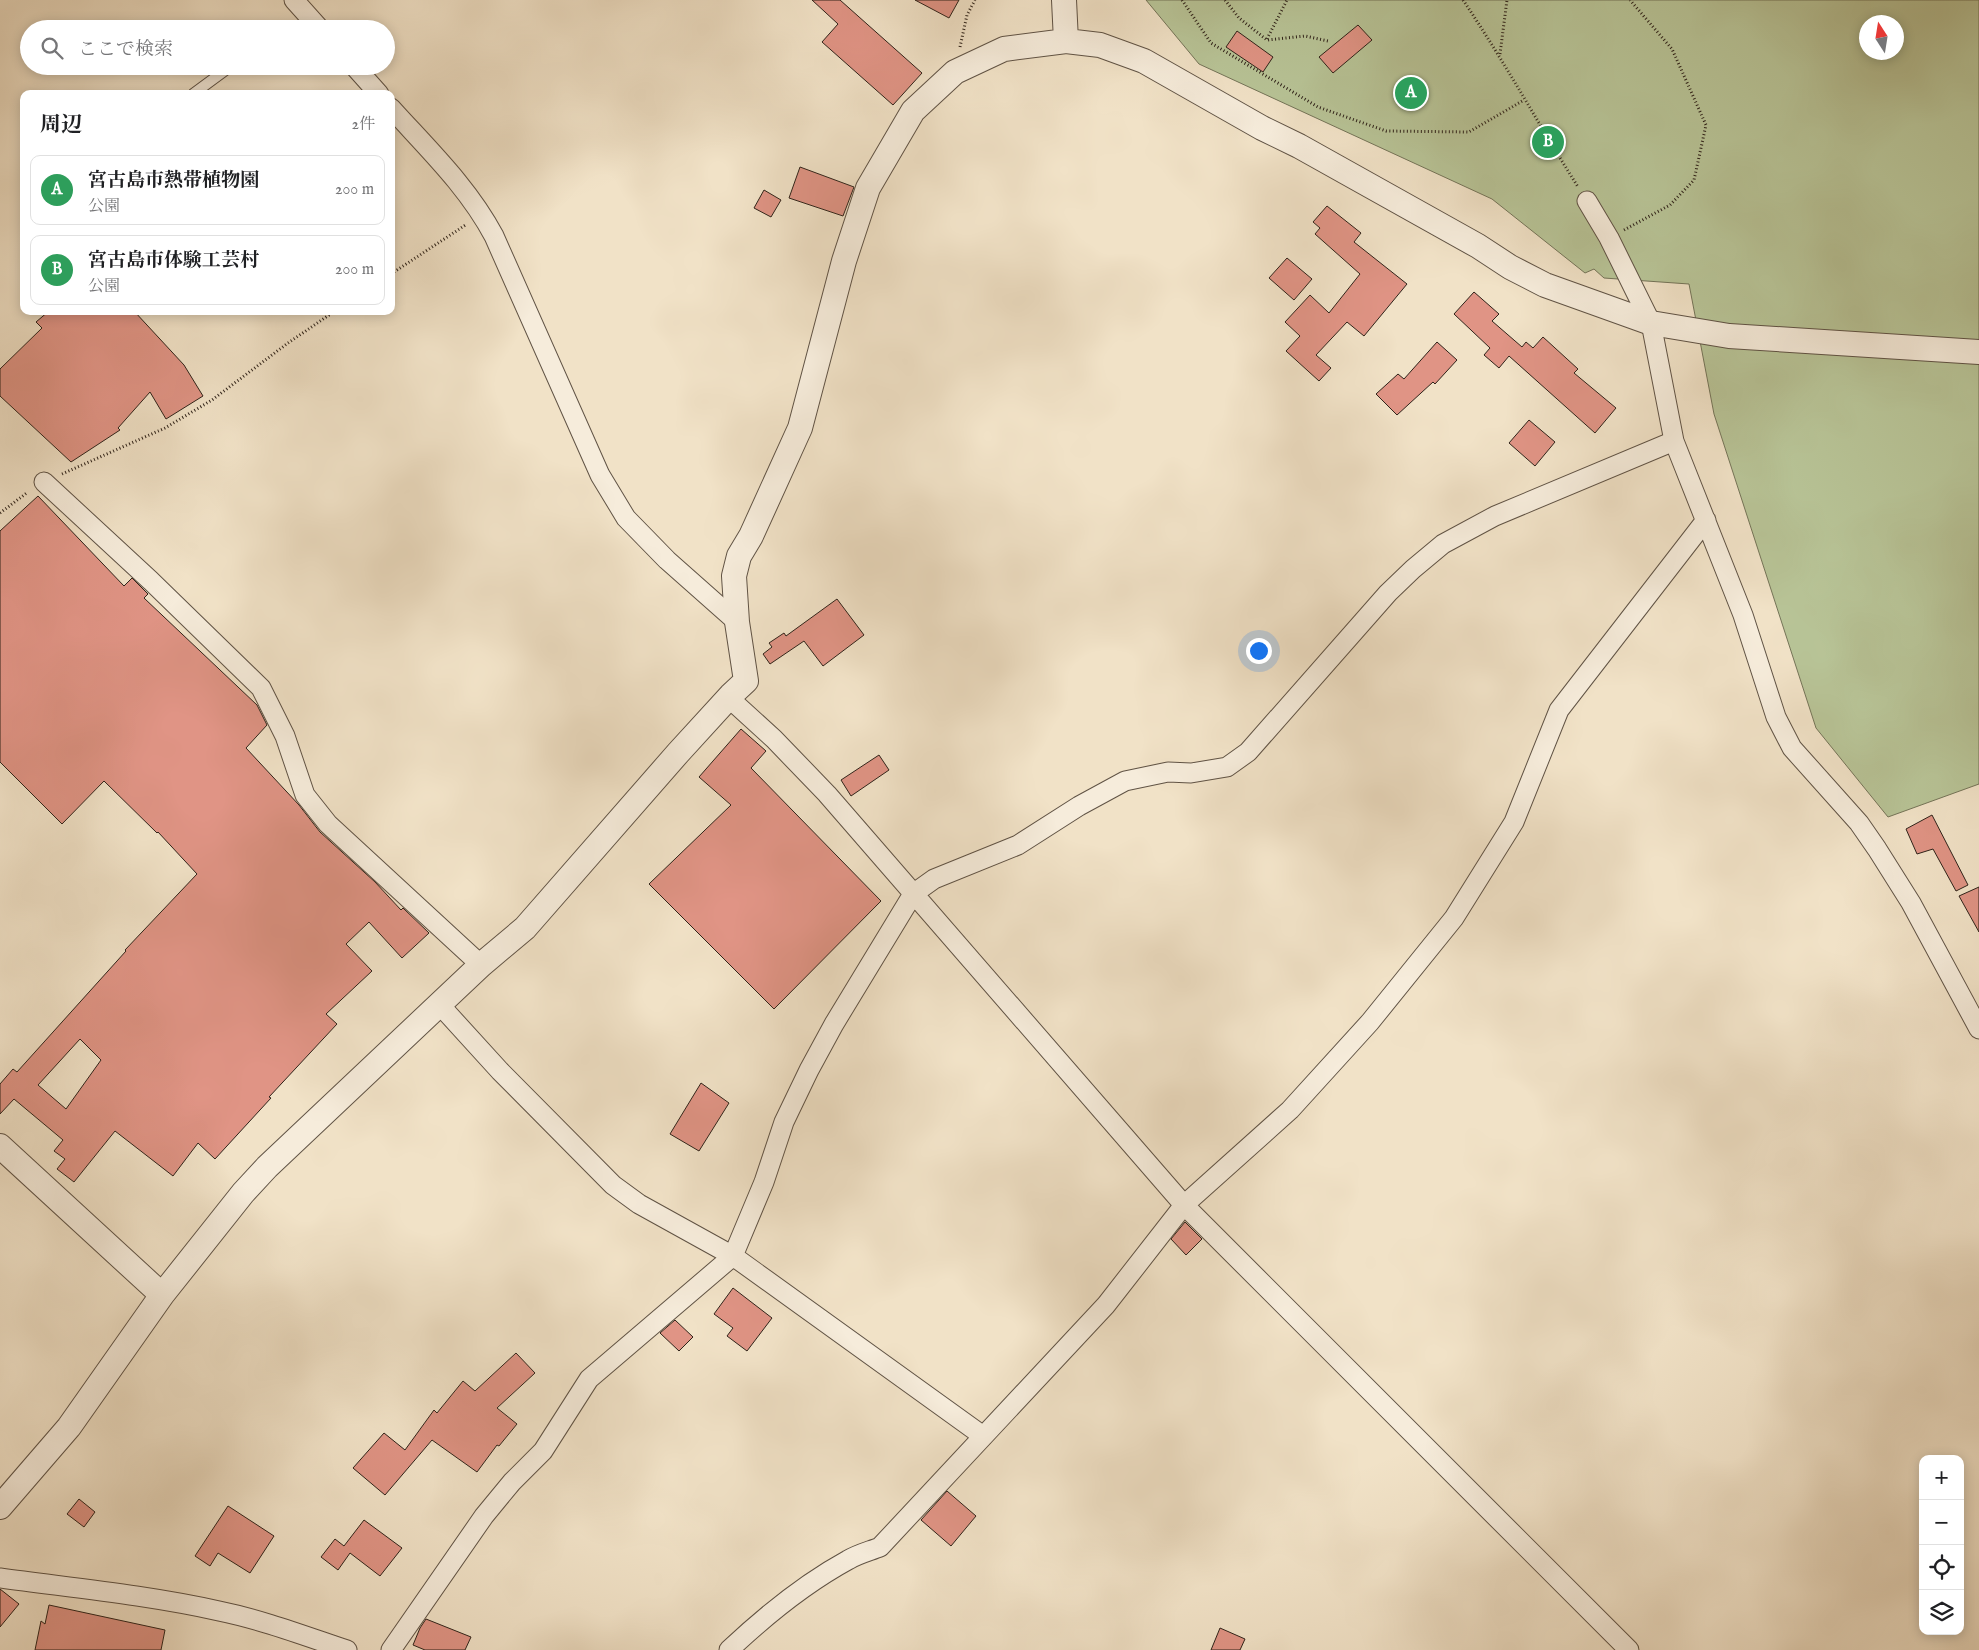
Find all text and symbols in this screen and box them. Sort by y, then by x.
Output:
north arrow [1859,15,1904,60]
search box [20,20,395,75]
icon: search [38,34,66,62]
text: ここで検索 [78,38,173,62]
pin: A [1395,74,1427,112]
text: 周辺 [40,112,82,139]
text: 2件 [351,115,375,135]
pin: B [1532,123,1564,161]
text: 宮古島市熱帯植物園 [88,169,259,193]
text: A [52,180,62,200]
text: 200 m [335,180,374,200]
text: 公園 [88,197,120,217]
text: 宮古島市体験工芸村 [88,249,259,273]
text: B [52,260,62,280]
text: 200 m [335,260,374,280]
text: 公園 [88,277,120,297]
your location [1246,638,1272,664]
map controls [1919,1455,1964,1635]
button: + [1919,1455,1964,1500]
button: − [1919,1500,1964,1545]
button: locate [1919,1545,1964,1590]
button: layers [1919,1590,1964,1635]

